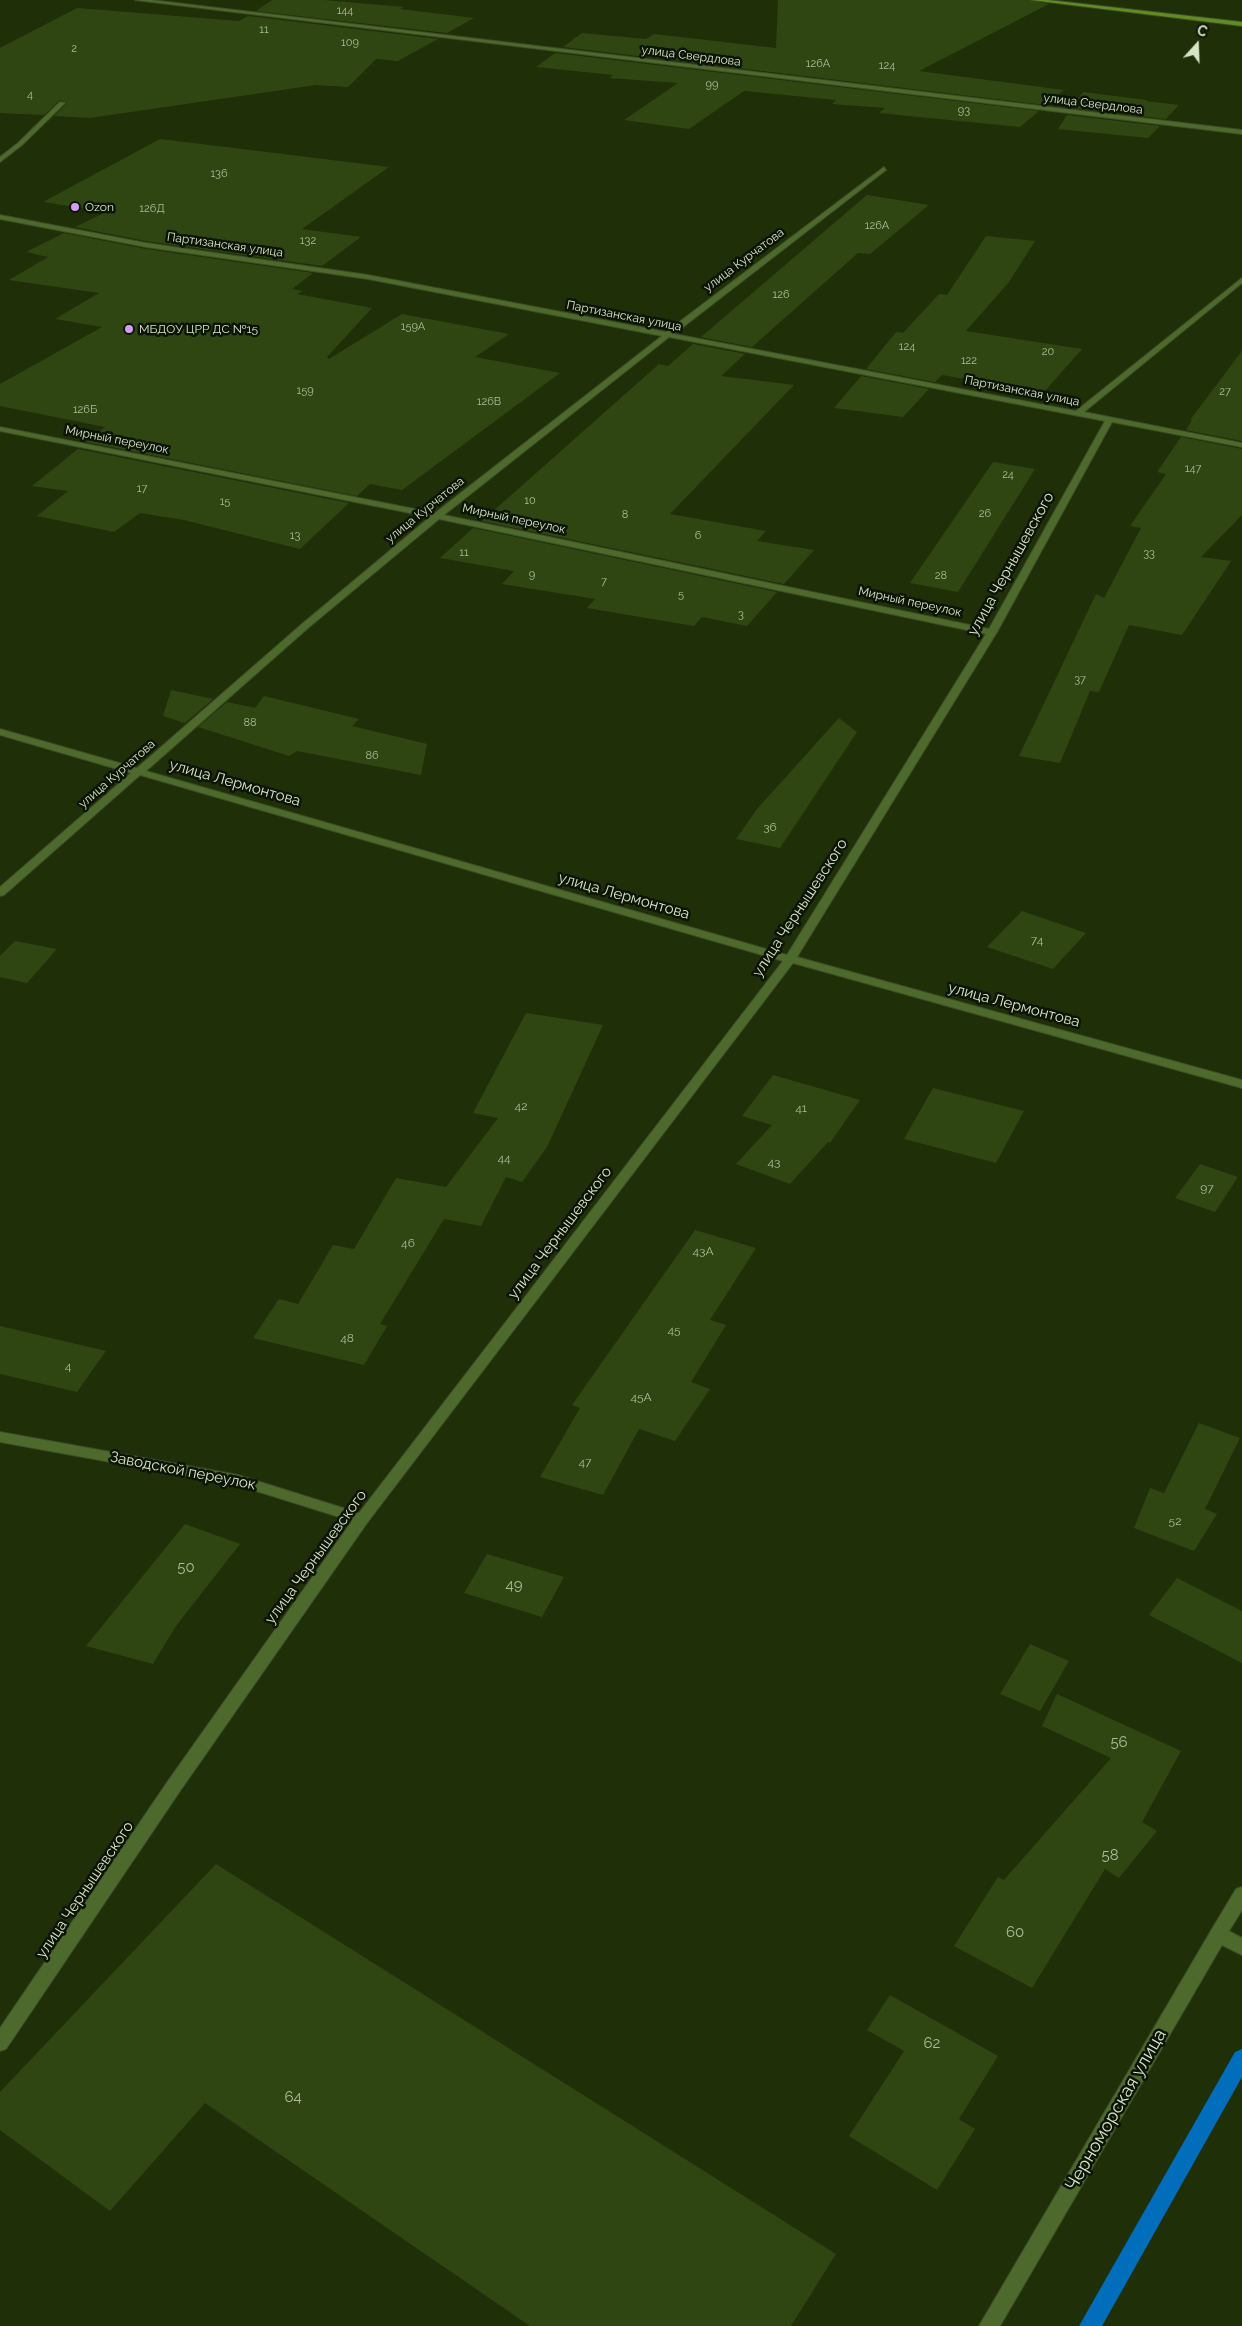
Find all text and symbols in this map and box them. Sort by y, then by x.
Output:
house number: 144 [337,4,353,18]
north arrow [1172,20,1222,70]
text: С [1195,22,1209,40]
house number: 11 [259,23,269,37]
house number: 109 [341,36,359,50]
house number: 2 [71,42,77,56]
street label: улица Свердлова [640,43,742,69]
house number: 126А [806,57,830,71]
house number: 124 [879,59,895,73]
house number: 99 [706,78,718,92]
house number: 4 [27,88,33,102]
street label: улица Свердлова [1042,91,1144,117]
house number: 93 [958,104,970,118]
house number: 136 [210,167,228,181]
place label: Ozon [85,200,114,214]
marker: Ozon [69,201,81,213]
house number: 126Д [139,202,165,216]
house number: 126А [865,219,889,233]
street label: улица Курчатова [701,225,787,295]
street label: Партизанская улица [166,230,284,260]
house number: 132 [300,234,316,248]
house number: 126 [772,288,790,302]
street label: Партизанская улица [565,298,683,334]
house number: 159А [401,320,425,334]
place label: МБДОУ ЦРР ДС №15 [139,322,258,336]
marker: МБДОУ ЦРР ДС №15 [123,323,135,335]
house number: 124 [899,340,915,354]
house number: 20 [1042,345,1054,359]
house number: 122 [961,354,977,368]
street label: Партизанская улица [963,373,1081,409]
house number: 159 [296,384,314,398]
house number: 27 [1219,385,1231,399]
house number: 126В [477,395,501,409]
house number: 126Б [73,403,97,417]
street label: Мирный переулок [64,423,170,457]
house number: 147 [1185,462,1201,476]
house number: 24 [1002,468,1014,482]
street label: улица Курчатова [383,474,467,546]
house number: 17 [137,482,147,496]
street label: улица Чернышевского [964,489,1058,639]
house number: 10 [524,494,536,508]
house number: 15 [220,495,230,509]
street label: Мирный переулок [461,501,567,537]
house number: 26 [979,507,991,521]
house number: 8 [622,508,628,522]
house number: 13 [290,529,300,543]
house number: 6 [695,529,701,543]
house number: 11 [459,546,469,560]
house number: 33 [1143,547,1155,561]
house number: 9 [529,568,535,582]
house number: 28 [935,569,947,583]
house number: 7 [601,575,607,589]
street label: Мирный переулок [857,584,963,620]
house number: 5 [678,588,684,602]
house number: 3 [738,608,744,622]
house number: 37 [1074,673,1086,687]
house number: 88 [243,716,257,730]
street label: улица Курчатова [76,737,158,811]
house number: 86 [365,749,379,763]
street label: улица Лермонтова [167,756,303,810]
house number: 36 [763,820,777,834]
street label: улица Чернышевского [749,835,851,981]
street label: улица Лермонтова [556,869,692,923]
house number: 74 [1031,933,1043,947]
street label: улица Лермонтова [946,979,1082,1031]
house number: 42 [515,1099,527,1113]
house number: 41 [795,1101,807,1115]
house number: 44 [497,1151,511,1165]
house number: 43 [768,1155,780,1169]
street label: улица Чернышевского [504,1163,616,1303]
house number: 97 [1200,1181,1214,1195]
house number: 46 [401,1236,415,1250]
house number: 43А [692,1244,714,1258]
house number: 45 [667,1323,681,1337]
house number: 48 [340,1331,354,1345]
house number: 4 [65,1359,71,1373]
house number: 45А [630,1390,652,1404]
street label: Заводской переулок [109,1448,257,1494]
house number: 47 [579,1455,591,1469]
street label: улица Чернышевского [261,1486,371,1628]
house number: 52 [1169,1514,1181,1528]
house number: 50 [177,1558,195,1576]
house number: 49 [506,1576,522,1594]
house number: 56 [1110,1733,1128,1751]
street label: улица Чернышевского [32,1818,138,1962]
house number: 58 [1101,1846,1119,1864]
house number: 60 [1006,1923,1024,1941]
street label: Черноморская улица [1061,2025,1171,2195]
house number: 62 [924,2034,940,2052]
house number: 64 [284,2088,302,2106]

